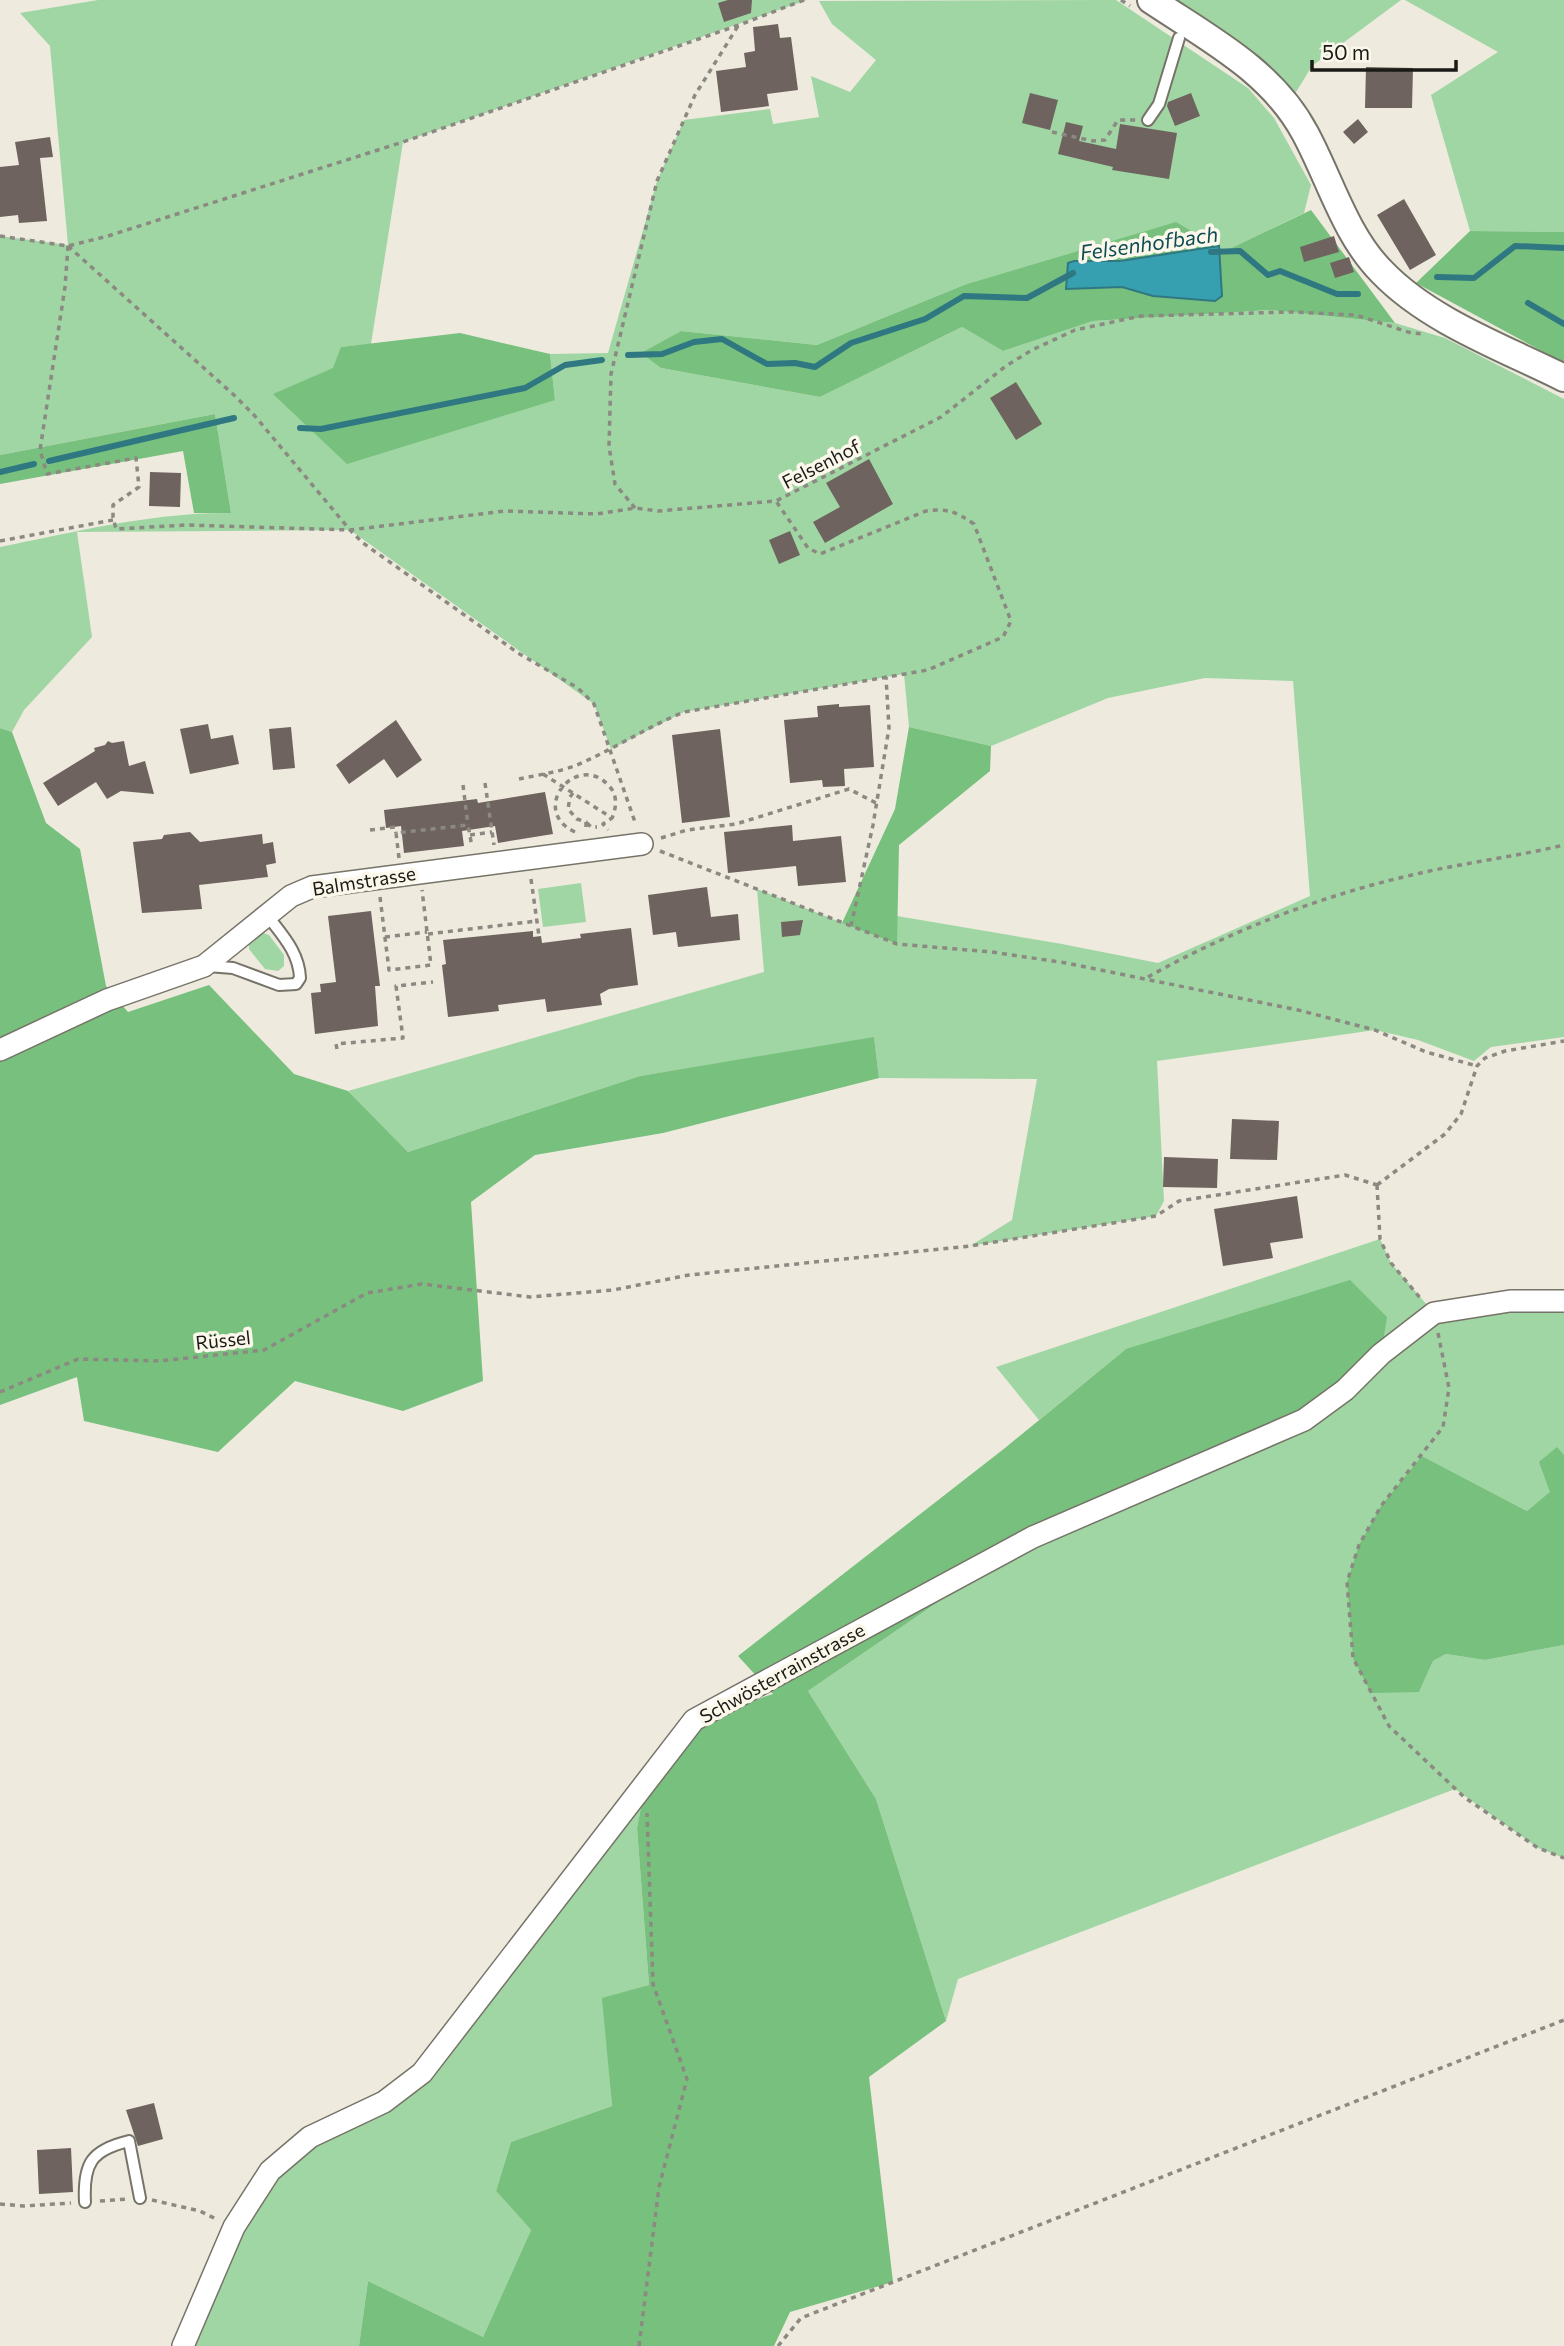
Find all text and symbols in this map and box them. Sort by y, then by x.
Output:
scale bar [1312,28,1456,72]
text: 50 m [1322,39,1370,64]
water label: Felsenhofbach [1078,220,1219,265]
street label: Felsenhof [778,434,864,493]
street label: Balmstrasse [310,861,417,900]
street label: Rüssel [194,1325,252,1354]
street label: Schwösterrainstrasse [695,1618,868,1728]

